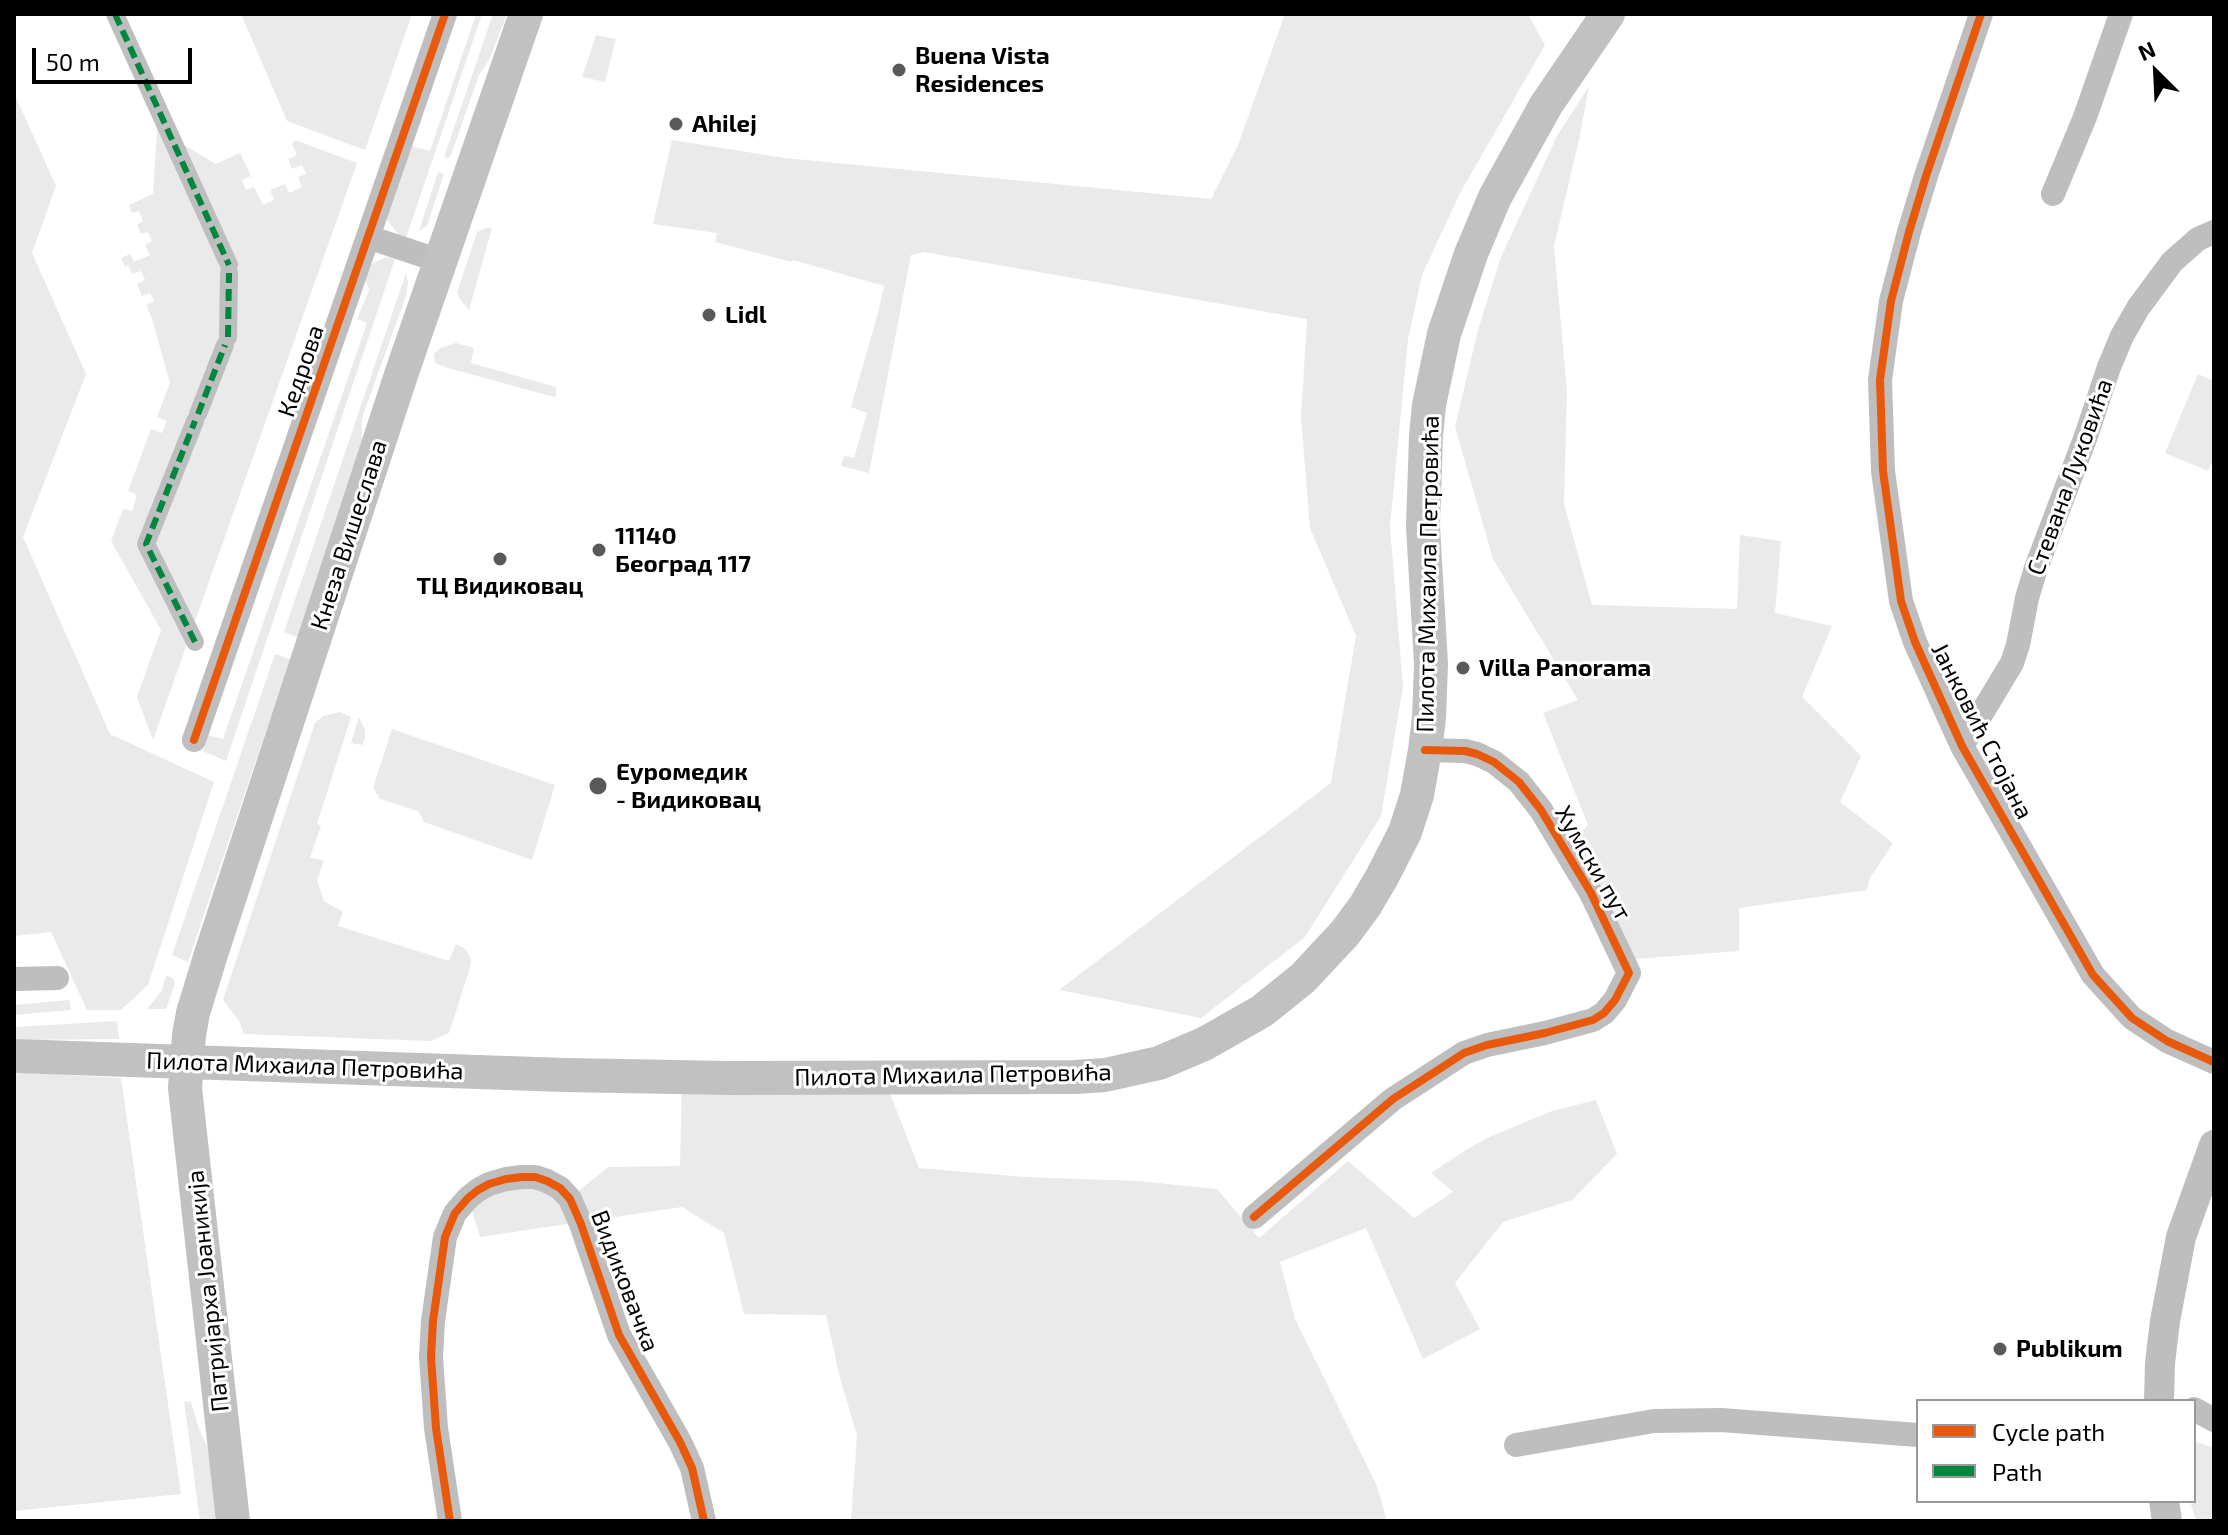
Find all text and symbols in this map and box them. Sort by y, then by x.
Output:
scale bar [36,32,196,82]
north arrow [2116,32,2196,112]
text: N [2134,35,2159,65]
place label: Buena Vista Residences [915,42,1050,98]
text: 50 m [46,47,100,76]
marker: Buena Vista Residences [890,61,908,79]
place label: Ahilej [692,110,757,138]
marker: Ahilej [667,115,685,133]
place label: Lidl [725,301,767,329]
marker: Lidl [700,306,718,324]
street label: Кедрова [272,321,330,421]
street label: Стевана Луковића [2021,375,2119,579]
street label: Пилота Михаила Петровића [1411,415,1445,733]
street label: Кнеза Вишеслава [305,436,393,634]
place label: 11140 Београд 117 [615,522,751,578]
marker: 11140 Београд 117 [590,541,608,559]
marker: ТЦ Видиковац [491,550,509,568]
place label: ТЦ Видиковац [417,572,583,600]
street label: Јанковић Стојана [1925,638,2039,824]
place label: Villa Panorama [1479,654,1651,682]
marker: Villa Panorama [1454,659,1472,677]
place label: Еуромедик - Видиковац [616,758,761,814]
marker: Еуромедик - Видиковац [587,775,609,797]
street label: Хумски пут [1549,801,1637,925]
street label: Пилота Михаила Петровића [146,1046,464,1086]
street label: Пилота Михаила Петровића [794,1058,1112,1092]
street label: Патријарха Јоаникија [181,1169,235,1413]
street label: Видиковачка [585,1206,665,1356]
place label: Publikum [2016,1335,2123,1363]
marker: Publikum [1991,1340,2009,1358]
legend [1916,1399,2196,1503]
text: Cycle path [1992,1417,2105,1446]
text: Path [1992,1457,2042,1486]

